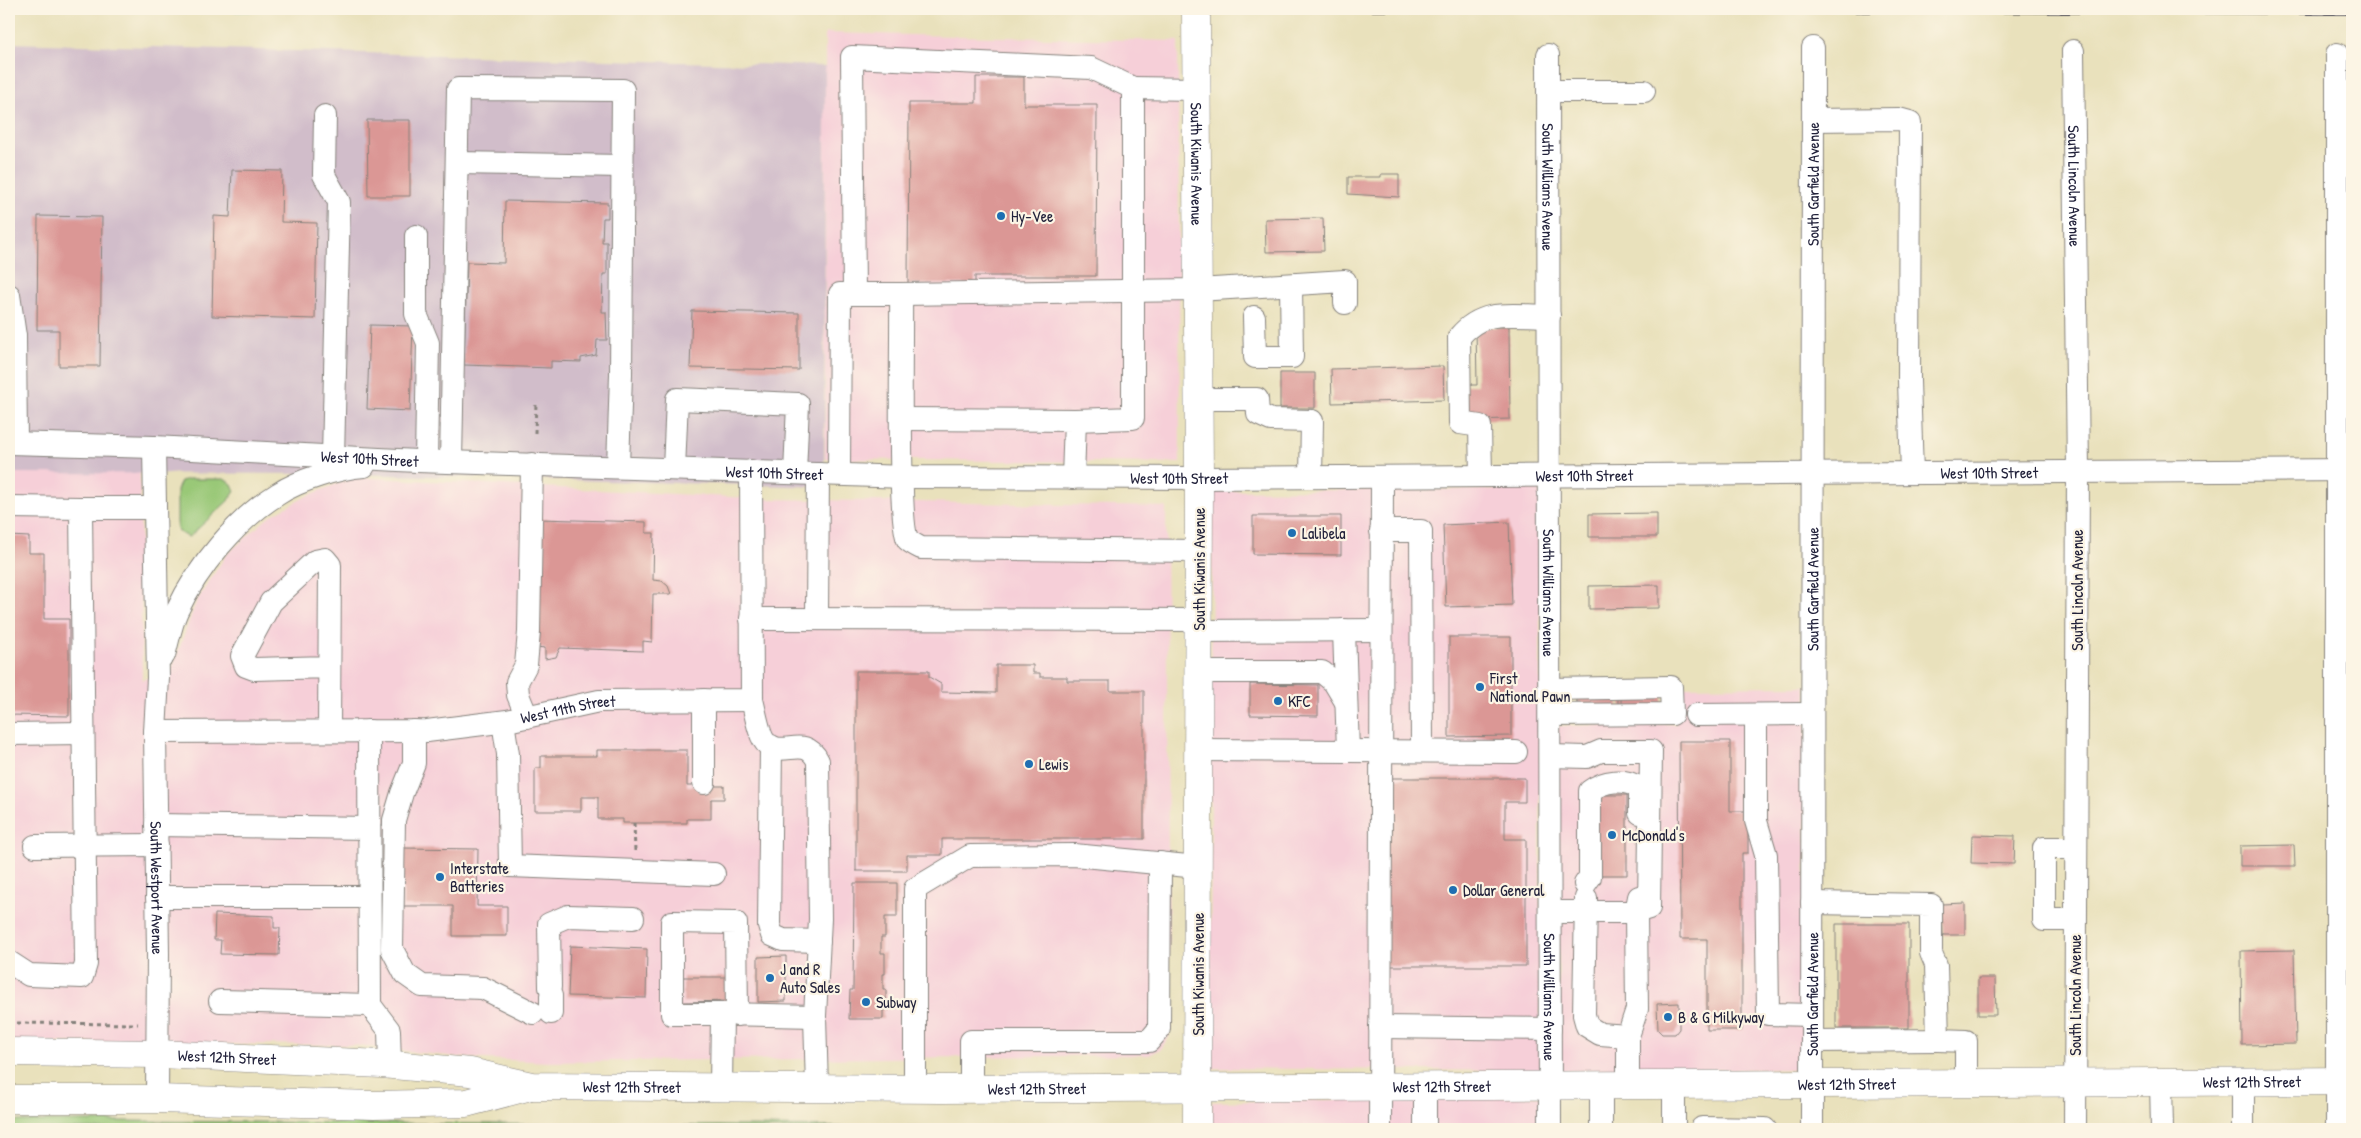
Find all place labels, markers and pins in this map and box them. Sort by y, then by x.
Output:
place label: Hy-Vee [1011,205,1054,227]
marker: Hy-Vee [995,210,1007,222]
place label: Lalibela [1302,522,1346,544]
marker: Lalibela [1286,527,1298,539]
place label: First National Pawn [1489,667,1570,707]
marker: First National Pawn [1474,681,1486,693]
place label: KFC [1288,690,1311,712]
marker: KFC [1272,695,1284,707]
place label: Lewis [1039,753,1068,775]
marker: Lewis [1023,758,1035,770]
place label: McDonald's [1622,824,1685,846]
marker: McDonald's [1606,829,1618,841]
place label: Interstate Batteries [450,857,509,897]
marker: Interstate Batteries [434,871,446,883]
place label: Dollar General [1463,879,1545,901]
marker: Dollar General [1447,884,1459,896]
place label: J and R Auto Sales [780,958,840,998]
marker: J and R Auto Sales [764,972,776,984]
place label: Subway [876,991,917,1013]
marker: Subway [860,996,872,1008]
place label: B & G Milkyway [1678,1006,1765,1028]
marker: B & G Milkyway [1662,1011,1674,1023]

